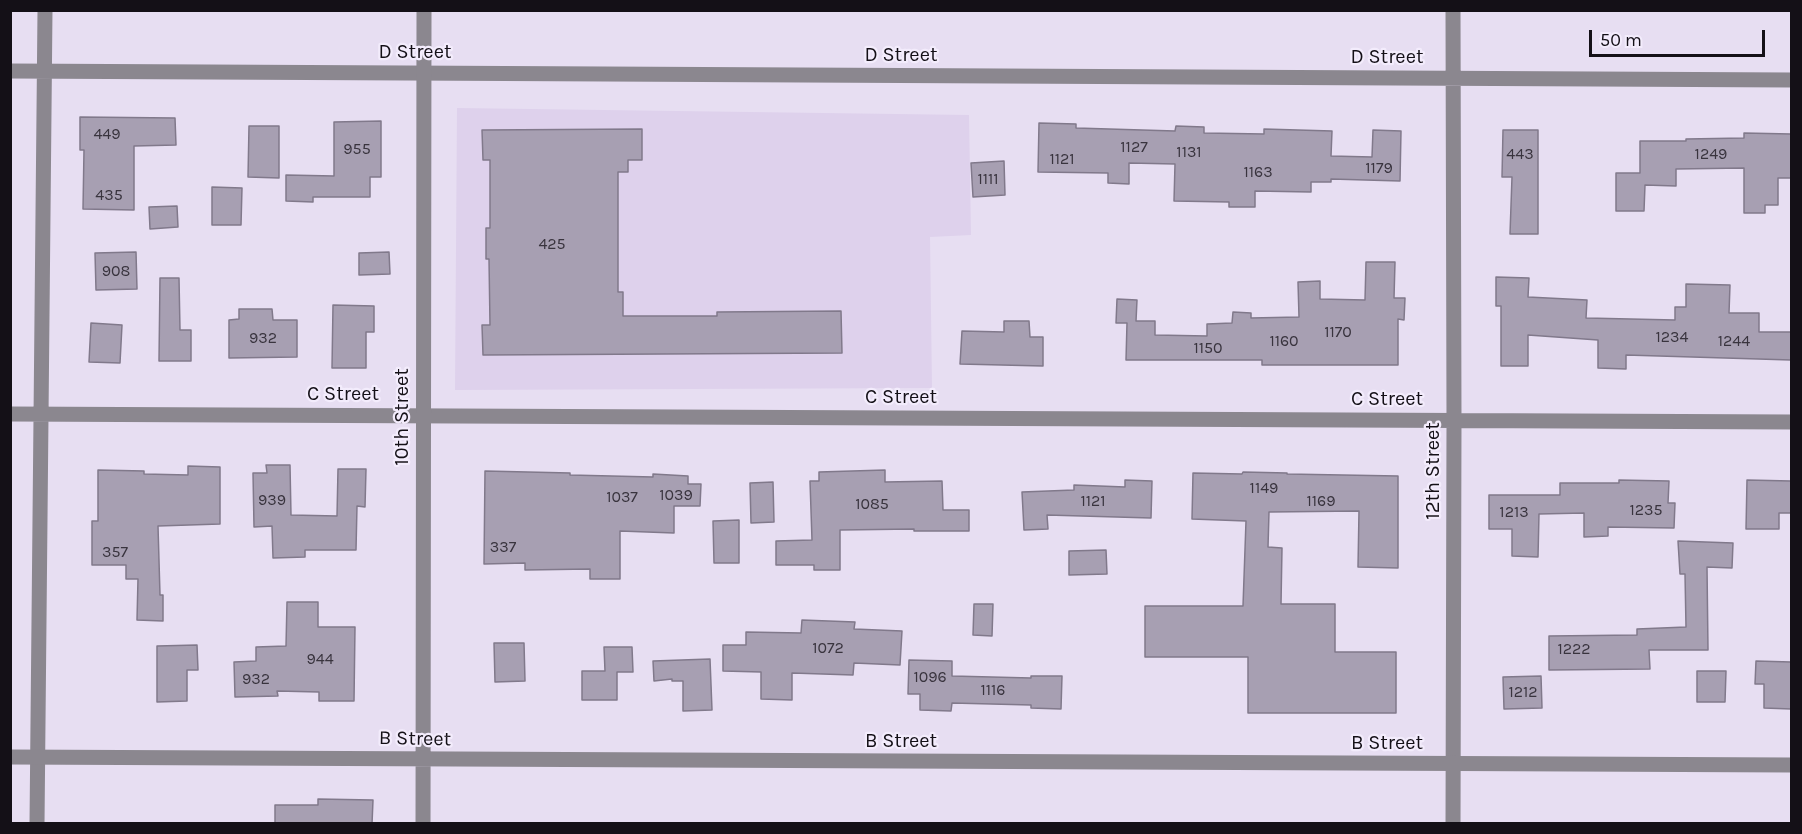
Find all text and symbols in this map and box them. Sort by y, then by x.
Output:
scale bar [1592,18,1768,56]
text: 50 m [1600,29,1642,51]
street label: D Street [379,40,451,64]
street label: D Street [865,43,937,67]
street label: D Street [1351,45,1423,69]
house number: 449 [93,124,121,144]
house number: 1127 [1120,137,1148,157]
house number: 955 [343,139,371,159]
house number: 1131 [1176,142,1202,162]
house number: 443 [1506,144,1534,164]
house number: 1249 [1695,144,1727,164]
house number: 1121 [1049,149,1075,169]
house number: 1179 [1365,158,1393,178]
house number: 1163 [1243,162,1273,182]
house number: 1111 [977,169,999,189]
house number: 435 [95,185,123,205]
house number: 425 [538,234,566,254]
house number: 908 [102,261,130,281]
house number: 1170 [1324,322,1352,342]
house number: 1234 [1656,327,1688,347]
house number: 932 [249,328,277,348]
house number: 1160 [1269,331,1299,351]
house number: 1244 [1718,331,1750,351]
house number: 1150 [1193,338,1223,358]
street label: 10th Street [390,368,414,466]
street label: C Street [307,382,379,406]
street label: C Street [865,385,937,409]
street label: C Street [1351,387,1423,411]
street label: 12th Street [1421,422,1445,520]
house number: 1149 [1250,478,1278,498]
house number: 1039 [659,485,693,505]
house number: 1037 [606,487,638,507]
house number: 939 [258,490,286,510]
house number: 1121 [1080,491,1106,511]
house number: 1169 [1306,491,1336,511]
house number: 1085 [855,494,889,514]
house number: 1235 [1629,500,1663,520]
house number: 1213 [1499,502,1529,522]
house number: 337 [490,537,516,557]
house number: 357 [102,542,128,562]
house number: 1072 [812,638,844,658]
house number: 1222 [1557,639,1591,659]
house number: 944 [306,649,334,669]
house number: 1096 [913,667,947,687]
house number: 932 [242,669,270,689]
house number: 1116 [980,680,1006,700]
house number: 1212 [1508,682,1538,702]
street label: B Street [379,726,451,752]
street label: B Street [865,729,937,753]
street label: B Street [1351,731,1423,755]

